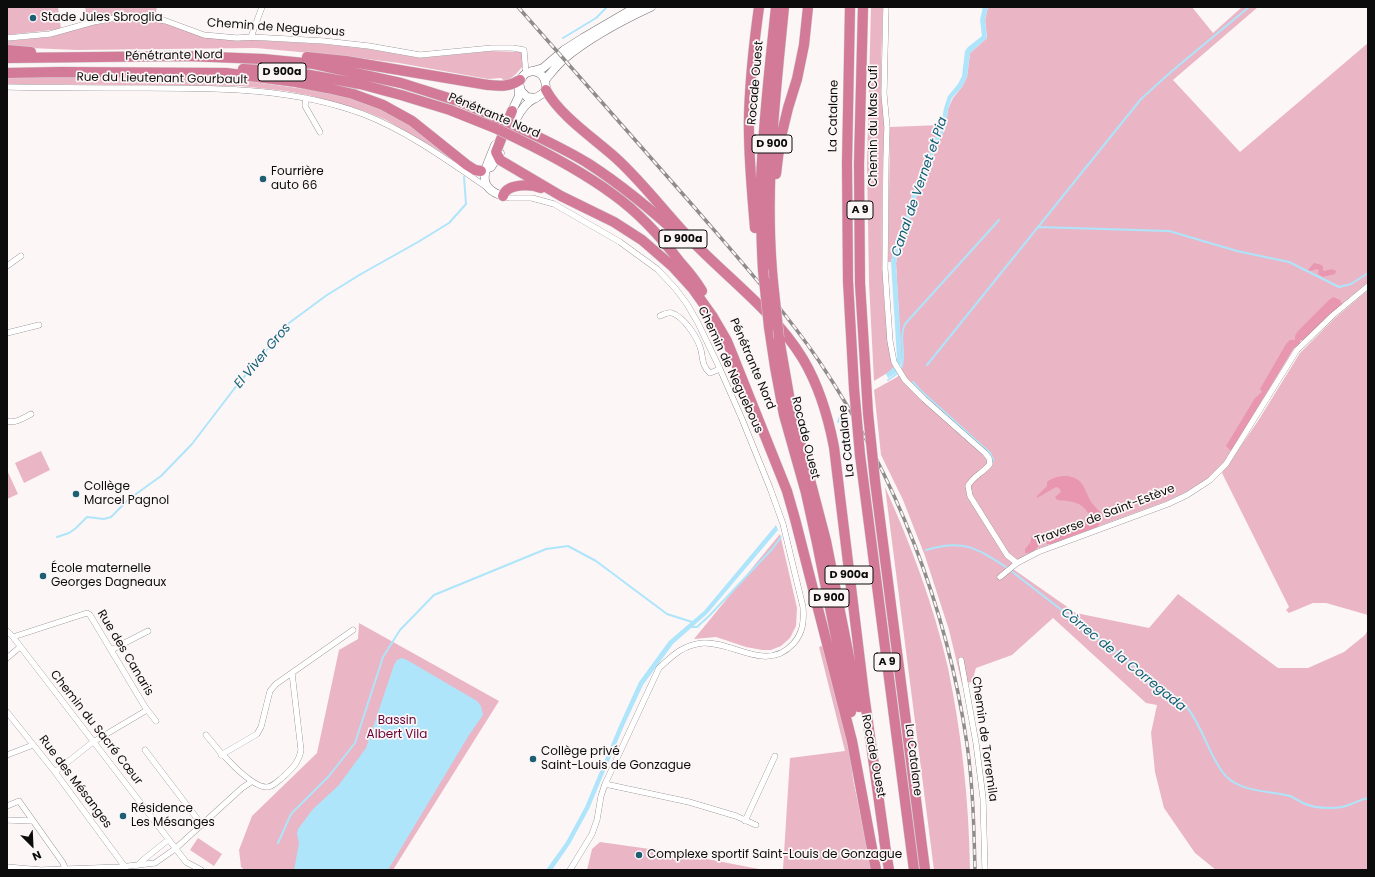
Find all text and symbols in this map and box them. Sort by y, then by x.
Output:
place label: Stade Jules Sbroglia [41,11,163,25]
marker: Stade Jules Sbroglia [28,13,38,23]
street label: Chemin de Neguebous [207,16,345,40]
street label: Rocade Ouest [745,40,767,126]
street label: Pénétrante Nord [125,48,223,64]
road number: D 900a [258,63,306,81]
street label: Chemin du Mas Cufi [867,65,881,187]
street label: Rue du Lieutenant Gourbault [76,70,248,88]
street label: La Catalane [826,80,842,152]
street label: Pénétrante Nord [446,90,542,142]
water label: Canal de Vernet et Pia [889,115,951,259]
road number: D 900 [752,135,792,153]
place label: Fourrière auto 66 [271,165,324,193]
marker: Fourrière auto 66 [258,174,268,184]
road number: A 9 [847,201,873,219]
road number: D 900a [659,230,707,248]
street label: Chemin de Neguebous [694,304,766,436]
street label: Pénétrante Nord [726,316,778,412]
water label: El Viver Gros [231,320,295,392]
street label: Rocade Ouest [788,395,822,481]
street label: La Catalane [836,404,858,478]
place label: Collège Marcel Pagnol [84,480,169,508]
street label: Traverse de Saint-Estève [1033,482,1177,548]
marker: Collège Marcel Pagnol [71,489,81,499]
place label: École maternelle Georges Dagneaux [51,562,166,590]
road number: D 900a [825,566,873,584]
marker: École maternelle Georges Dagneaux [38,571,48,581]
road number: D 900 [809,589,849,607]
water label: Còrrec de la Corregada [1058,605,1188,715]
street label: Rue des Canaris [94,608,156,698]
road number: A 9 [874,653,900,671]
street label: Chemin du Sacré Cœur [47,668,145,788]
street label: Chemin de Torremila [968,675,1000,803]
street label: Rocade Ouest [858,713,888,799]
park label: Bassin Albert Vila [367,714,427,742]
street label: La Catalane [901,723,925,797]
street label: Rue des Mésanges [35,733,115,831]
place label: Collège privé Saint-Louis de Gonzague [541,745,691,773]
marker: Collège privé Saint-Louis de Gonzague [528,754,538,764]
place label: Résidence Les Mésanges [131,802,215,830]
marker: Résidence Les Mésanges [118,811,128,821]
north arrow [12,825,52,865]
text: N [30,847,44,865]
place label: Complexe sportif Saint-Louis de Gonzague [647,848,902,862]
marker: Complexe sportif Saint-Louis de Gonzague [634,850,644,860]

